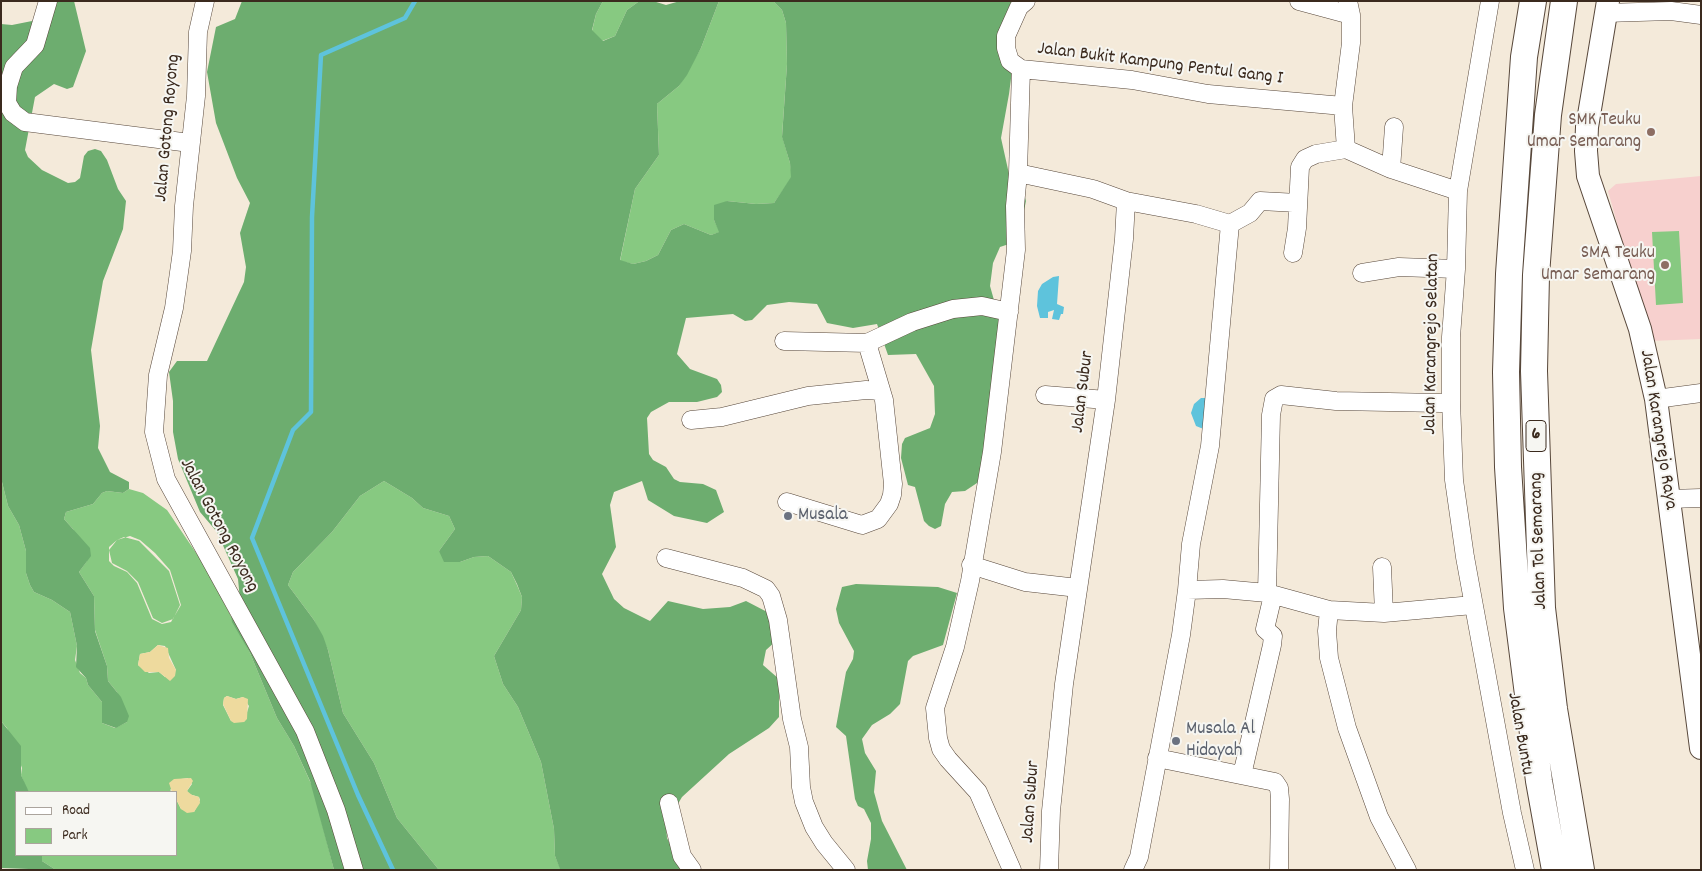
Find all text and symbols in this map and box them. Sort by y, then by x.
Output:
street label: Jalan Bukit Kampung Pentul Gang I [1036,39,1284,91]
street label: Jalan Gotong Royong [151,53,187,203]
place label: SMK Teuku Umar Semarang [1527,110,1641,154]
marker: SMK Teuku Umar Semarang [1645,126,1657,138]
place label: SMA Teuku Umar Semarang [1541,243,1655,287]
street label: Jalan Karangrejo Selatan [1420,253,1446,435]
marker: SMA Teuku Umar Semarang [1659,259,1671,271]
street label: Jalan Karangrejo Raya [1633,349,1681,511]
street label: Jalan Subur [1068,350,1100,434]
road number: 6 [1526,421,1546,452]
street label: Jalan Gotong Royong [173,455,263,597]
street label: Jalan Tol Semarang [1526,472,1554,610]
place label: Musala [798,505,848,527]
marker: Musala [782,510,794,522]
street label: Jalan Buntu [1501,691,1537,777]
place label: Musala Al Hidayah [1186,719,1255,763]
marker: Musala Al Hidayah [1170,735,1182,747]
street label: Jalan Subur [1018,760,1046,844]
legend [15,791,178,856]
text: Road [62,800,90,822]
text: Park [62,825,88,847]

